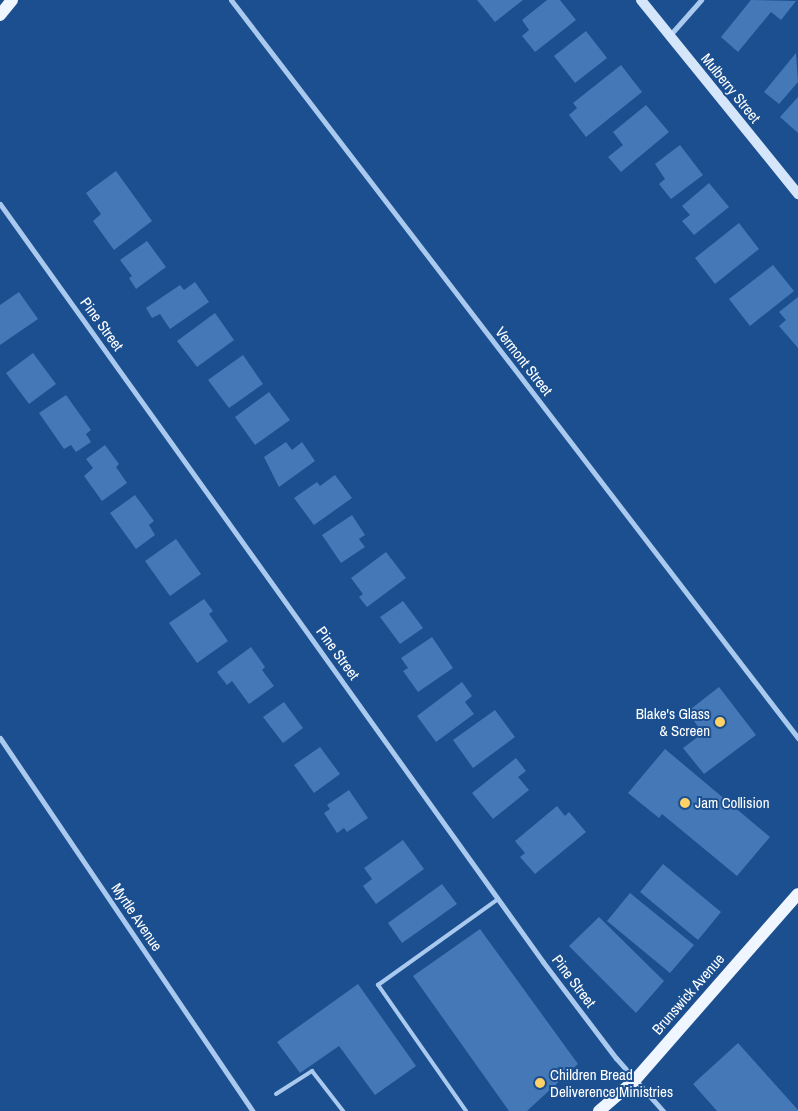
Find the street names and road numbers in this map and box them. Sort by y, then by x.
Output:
street label: Mulberry Street [698,50,764,126]
street label: Pine Street [77,294,127,354]
street label: Vermont Street [492,323,556,399]
street label: Pine Street [313,623,363,683]
street label: Myrtle Avenue [108,879,166,955]
street label: Brunswick Avenue [648,950,728,1038]
street label: Pine Street [548,951,600,1011]

